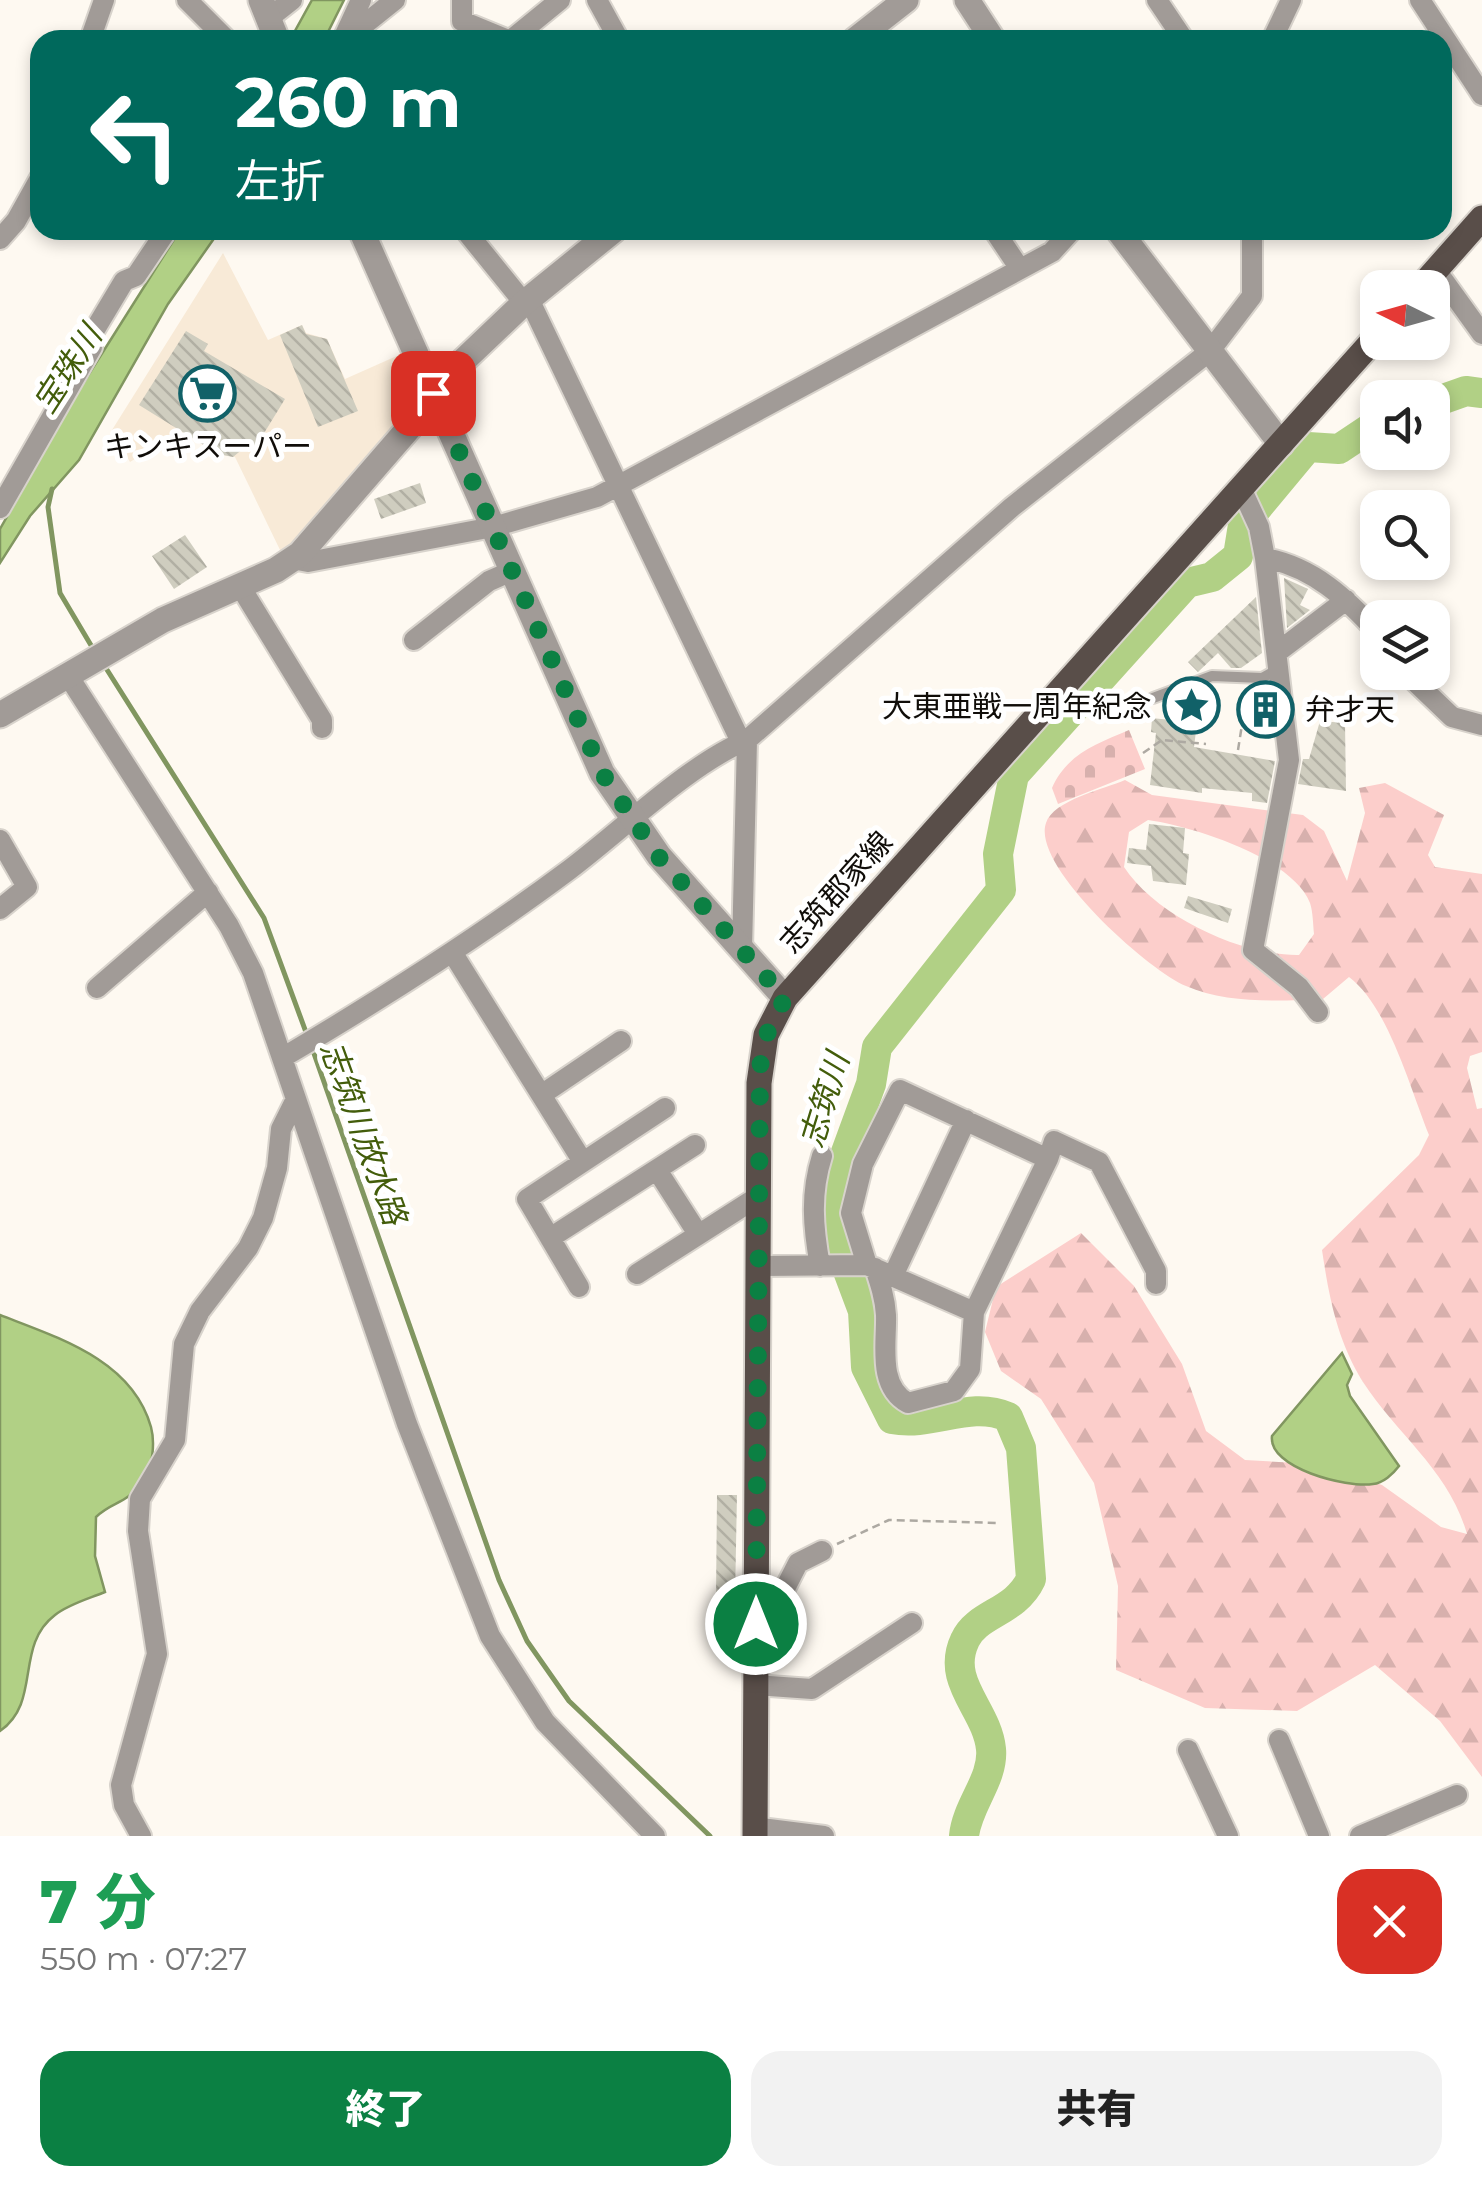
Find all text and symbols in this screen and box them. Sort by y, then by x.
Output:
text: 260 m [235,59,462,145]
icon: left [70,70,200,200]
text: 左折 [235,153,325,208]
north arrow [1360,270,1450,360]
map controls [1360,270,1450,690]
water label: 宝珠川 [24,316,111,420]
pin [391,351,476,436]
supermarket icon: キンキスーパー [178,364,238,424]
icon: arrive [406,366,461,421]
button: sound [1360,380,1450,470]
place label: キンキスーパー [104,428,312,465]
button: search [1360,490,1450,580]
button: layers [1360,600,1450,690]
place icon: 大東亜戦一周年紀念 [1161,676,1221,736]
building icon: 弁才天 [1236,679,1296,739]
place label: 大東亜戦一周年紀念 [882,688,1152,725]
place label: 弁才天 [1305,691,1395,728]
street label: 志筑郡家線 [772,824,900,960]
water label: 志筑川放水路 [313,1036,416,1233]
water label: 志筑川 [791,1046,858,1152]
position arrow [704,1572,808,1676]
text: 7 分 [40,1865,155,1938]
button: close [1337,1869,1442,1974]
text: 550 m · 07:27 [40,1939,247,1978]
button: 終了 [40,2051,731,2166]
button: 共有 [751,2051,1442,2166]

